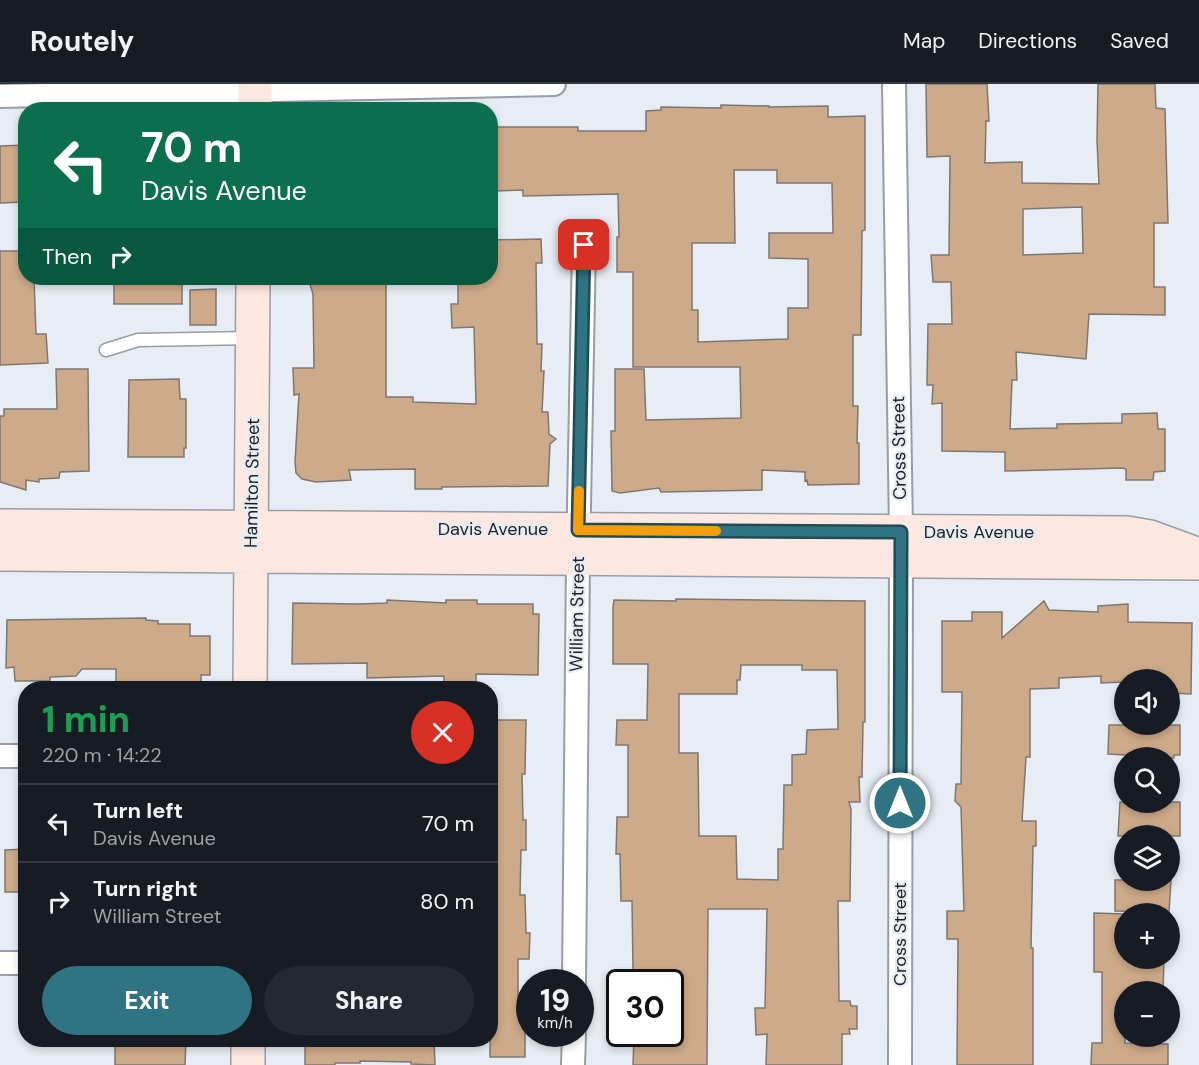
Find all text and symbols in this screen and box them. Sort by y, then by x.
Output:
text: Routely [30,23,134,60]
text: Map [903,27,945,55]
text: Directions [978,27,1077,55]
text: Saved [1110,27,1169,55]
text: 70 m [141,120,242,175]
icon: left [42,126,120,204]
text: Davis Avenue [141,173,307,208]
pin [558,219,609,270]
icon: arrive [567,228,600,261]
icon: right [104,240,137,273]
text: Then [42,242,92,271]
street label: Cross Street [886,396,912,500]
street label: Hamilton Street [239,418,265,548]
street label: Davis Avenue [438,517,548,541]
street label: Davis Avenue [924,520,1034,544]
street label: William Street [564,556,590,672]
map controls [1114,669,1180,1047]
button: sound [1114,669,1180,735]
text: 1 min [42,696,130,743]
button: close [411,701,474,764]
text: 220 m · 14:22 [42,742,162,768]
button: search [1114,747,1180,813]
position arrow [868,771,932,835]
text: Turn left [93,796,183,825]
icon: left [42,807,75,840]
text: 70 m [422,809,474,838]
text: Davis Avenue [93,825,216,851]
button: layers [1114,825,1180,891]
text: Turn right [93,874,198,903]
street label: Cross Street [888,882,912,986]
icon: right [42,885,75,918]
text: 80 m [420,887,474,916]
text: William Street [93,903,222,929]
button: + [1114,903,1180,969]
button: Exit [42,966,252,1035]
button: Share [264,966,474,1035]
speed limit sign: 30 [606,969,684,1047]
text: 19 [540,981,570,1020]
button: − [1114,981,1180,1047]
text: km/h [537,1013,573,1033]

